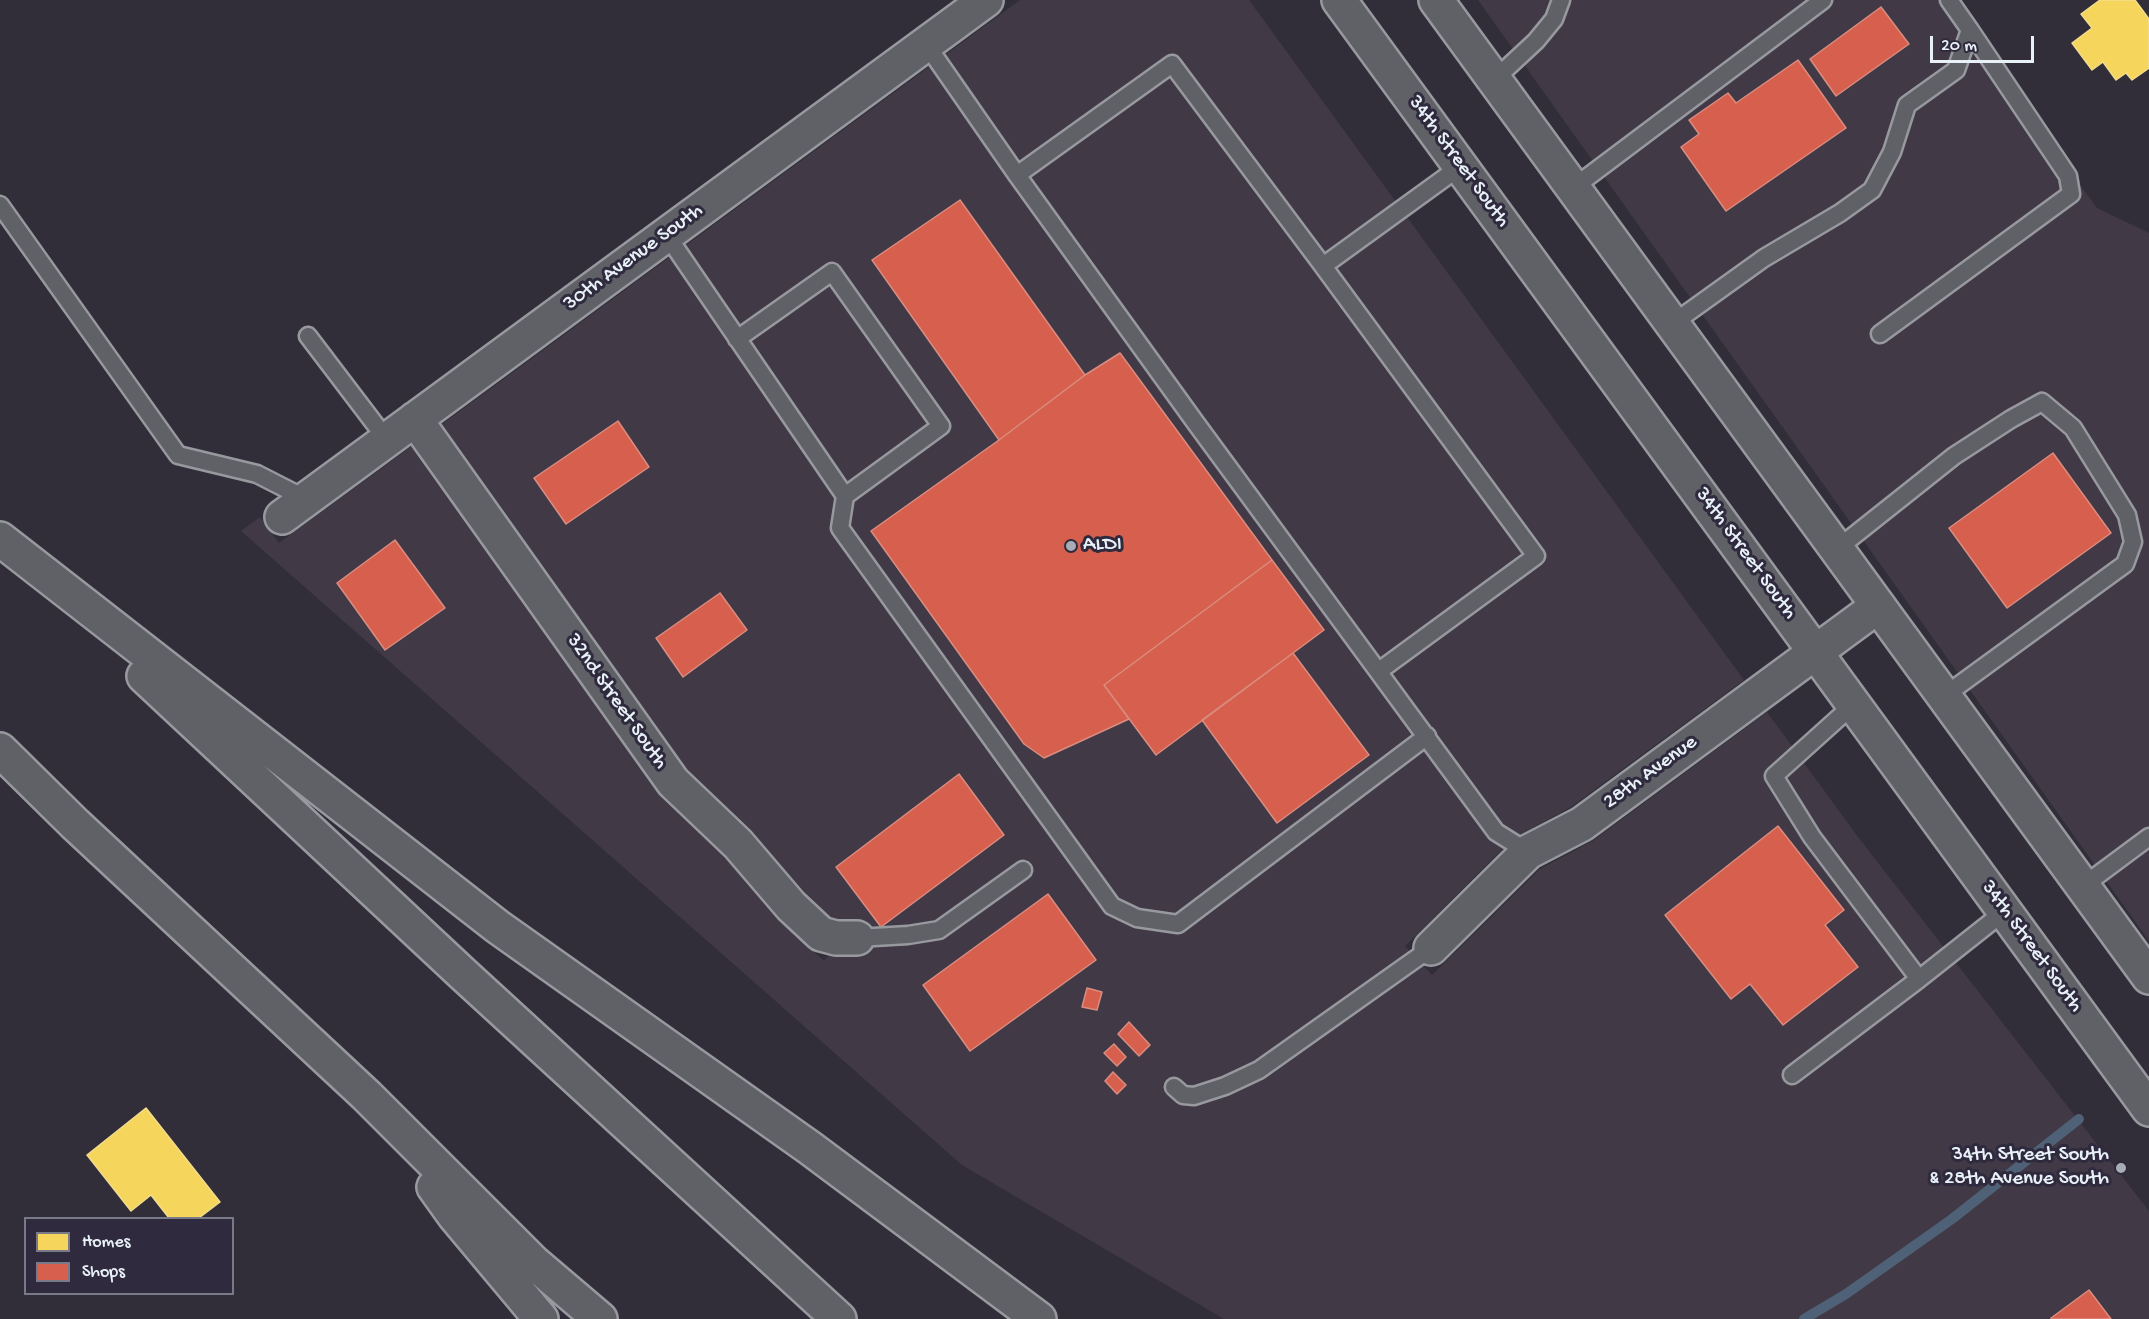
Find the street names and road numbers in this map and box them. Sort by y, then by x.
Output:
street label: 34th Street South [1402,91,1514,233]
street label: 30th Avenue South [559,199,709,317]
street label: 34th Street South [1689,483,1801,625]
street label: 32nd Street South [560,629,672,775]
street label: 28th Avenue [1599,731,1703,815]
street label: 34th Street South [1975,876,2087,1018]

